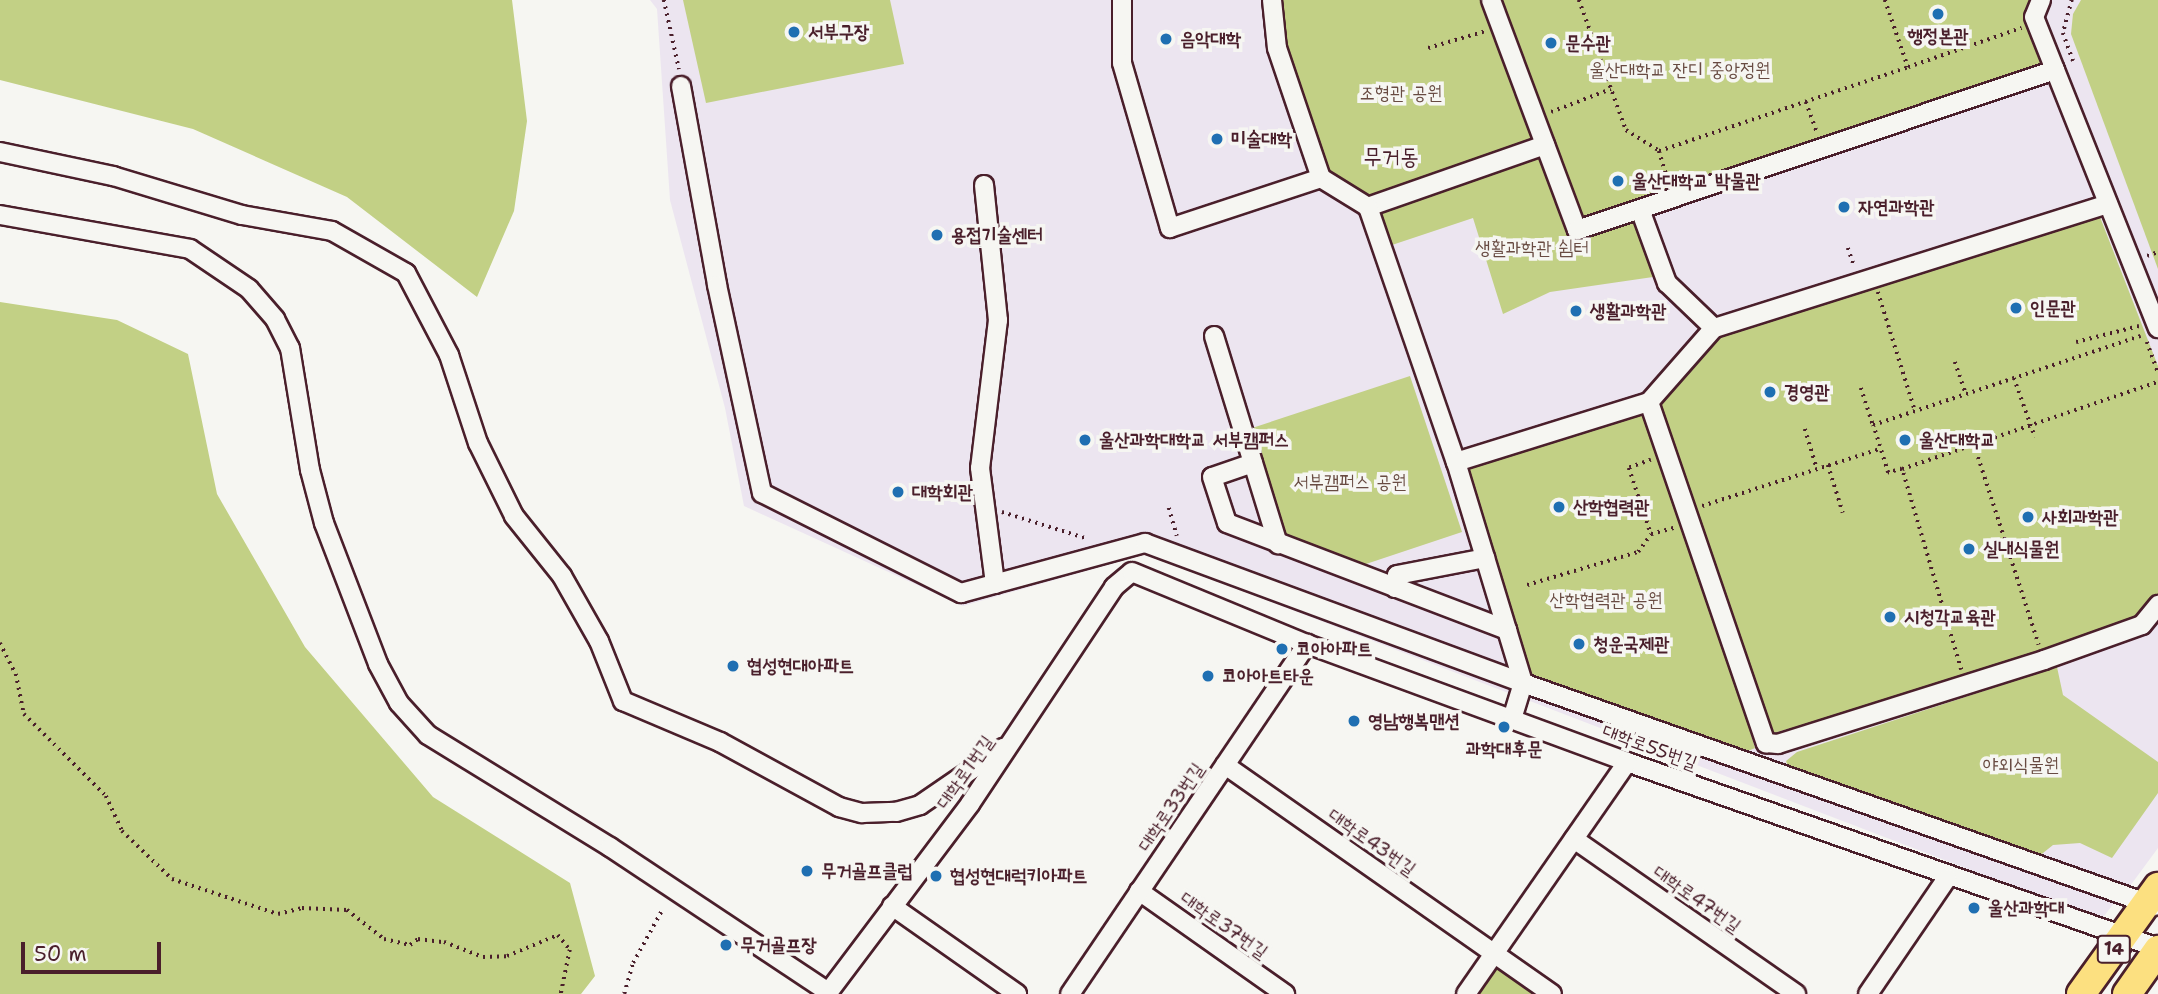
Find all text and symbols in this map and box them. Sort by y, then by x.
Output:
marker: 행정본관 [1930,6,1946,22]
place label: 서부구장 [808,21,869,43]
marker: 서부구장 [786,24,802,40]
place label: 행정본관 [1907,25,1969,47]
place label: 음악대학 [1180,28,1241,50]
marker: 음악대학 [1158,31,1174,47]
place label: 문수관 [1565,32,1611,54]
marker: 문수관 [1543,35,1559,51]
park label: 울산대학교 잔디 중앙정원 [1589,59,1771,81]
park label: 조형관 공원 [1360,82,1442,104]
place label: 미술대학 [1231,128,1292,150]
marker: 미술대학 [1209,131,1225,147]
district label: 무거동 [1363,142,1419,170]
place label: 울산대학교 박물관 [1632,170,1761,192]
marker: 울산대학교 박물관 [1610,173,1626,189]
place label: 자연과학관 [1858,196,1934,218]
marker: 자연과학관 [1836,199,1852,215]
place label: 용접기술센터 [951,224,1043,246]
marker: 용접기술센터 [929,227,945,243]
park label: 생활과학관 쉼터 [1475,237,1589,259]
place label: 인문관 [2030,297,2076,319]
place label: 생활과학관 [1590,300,1666,322]
marker: 인문관 [2008,300,2024,316]
marker: 생활과학관 [1568,303,1584,319]
place label: 경영관 [1784,381,1830,403]
marker: 경영관 [1762,384,1778,400]
place label: 울산과학대학교 서부캠퍼스 [1099,429,1289,451]
place label: 울산대학교 [1919,429,1995,451]
marker: 울산과학대학교 서부캠퍼스 [1077,432,1093,448]
marker: 울산대학교 [1897,432,1913,448]
park label: 서부캠퍼스 공원 [1293,471,1407,493]
place label: 대학회관 [912,481,973,503]
marker: 대학회관 [890,484,906,500]
place label: 산학협력관 [1573,496,1649,518]
marker: 산학협력관 [1551,499,1567,515]
place label: 사회과학관 [2042,506,2118,528]
marker: 사회과학관 [2020,509,2036,525]
place label: 실내식물원 [1983,538,2059,560]
marker: 실내식물원 [1961,541,1977,557]
park label: 산학협력관 공원 [1549,589,1663,611]
place label: 시청각교육관 [1904,606,1996,628]
marker: 시청각교육관 [1882,609,1898,625]
place label: 청운국제관 [1593,633,1669,655]
marker: 청운국제관 [1571,636,1587,652]
place label: 코아아파트 [1296,638,1372,660]
marker: 코아아파트 [1274,641,1290,657]
place label: 협성현대아파트 [747,655,854,677]
marker: 협성현대아파트 [725,658,741,674]
place label: 코아아트타운 [1222,665,1314,687]
marker: 코아아트타운 [1200,668,1216,684]
place label: 영남행복맨션 [1368,710,1460,732]
marker: 영남행복맨션 [1346,713,1362,729]
marker: 과학대후문 [1496,719,1512,735]
street label: 대학로55번길 [1600,719,1700,775]
street label: 대학로1번길 [931,731,999,813]
place label: 과학대후문 [1466,738,1542,760]
park label: 야외식물원 [1983,754,2059,776]
street label: 대학로33번길 [1133,758,1209,856]
street label: 대학로43번길 [1324,803,1420,881]
place label: 무거골프클럽 [821,860,913,882]
street label: 대학로47번길 [1649,860,1745,938]
marker: 무거골프클럽 [799,863,815,879]
place label: 협성현대럭키아파트 [950,865,1088,887]
marker: 협성현대럭키아파트 [928,868,944,884]
street label: 대학로37번길 [1176,887,1272,963]
place label: 울산과학대 [1988,897,2064,919]
marker: 울산과학대 [1966,900,1982,916]
scale bar [24,928,164,972]
place label: 무거골프장 [740,934,816,956]
road number: 14 [2096,934,2132,964]
marker: 무거골프장 [718,937,734,953]
text: 50 m [34,940,87,968]

